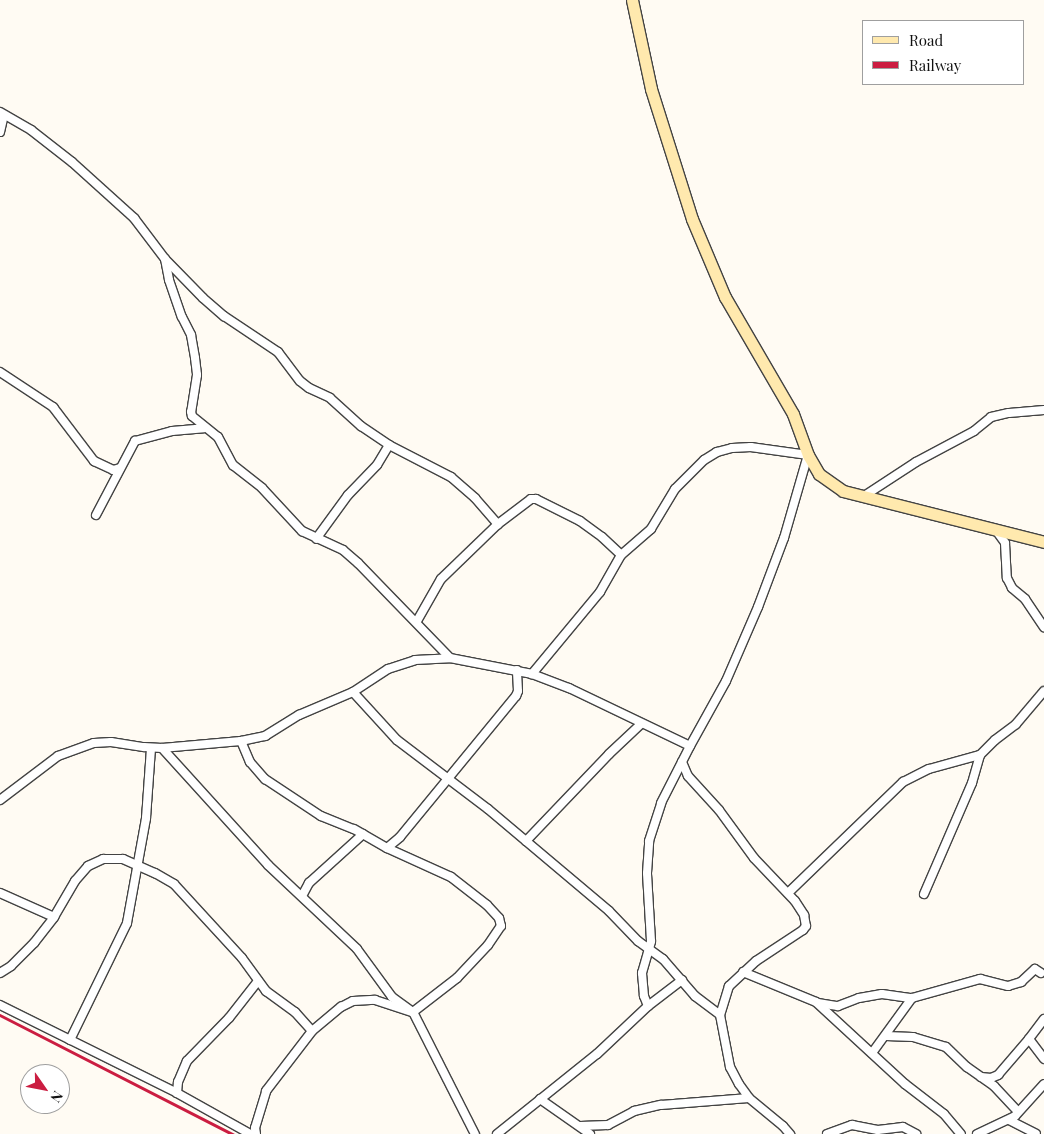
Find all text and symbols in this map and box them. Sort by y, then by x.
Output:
legend [862,20,1024,85]
text: Road [909,30,943,50]
text: Railway [909,55,961,75]
north arrow [20,1064,70,1114]
text: N [46,1087,68,1106]

